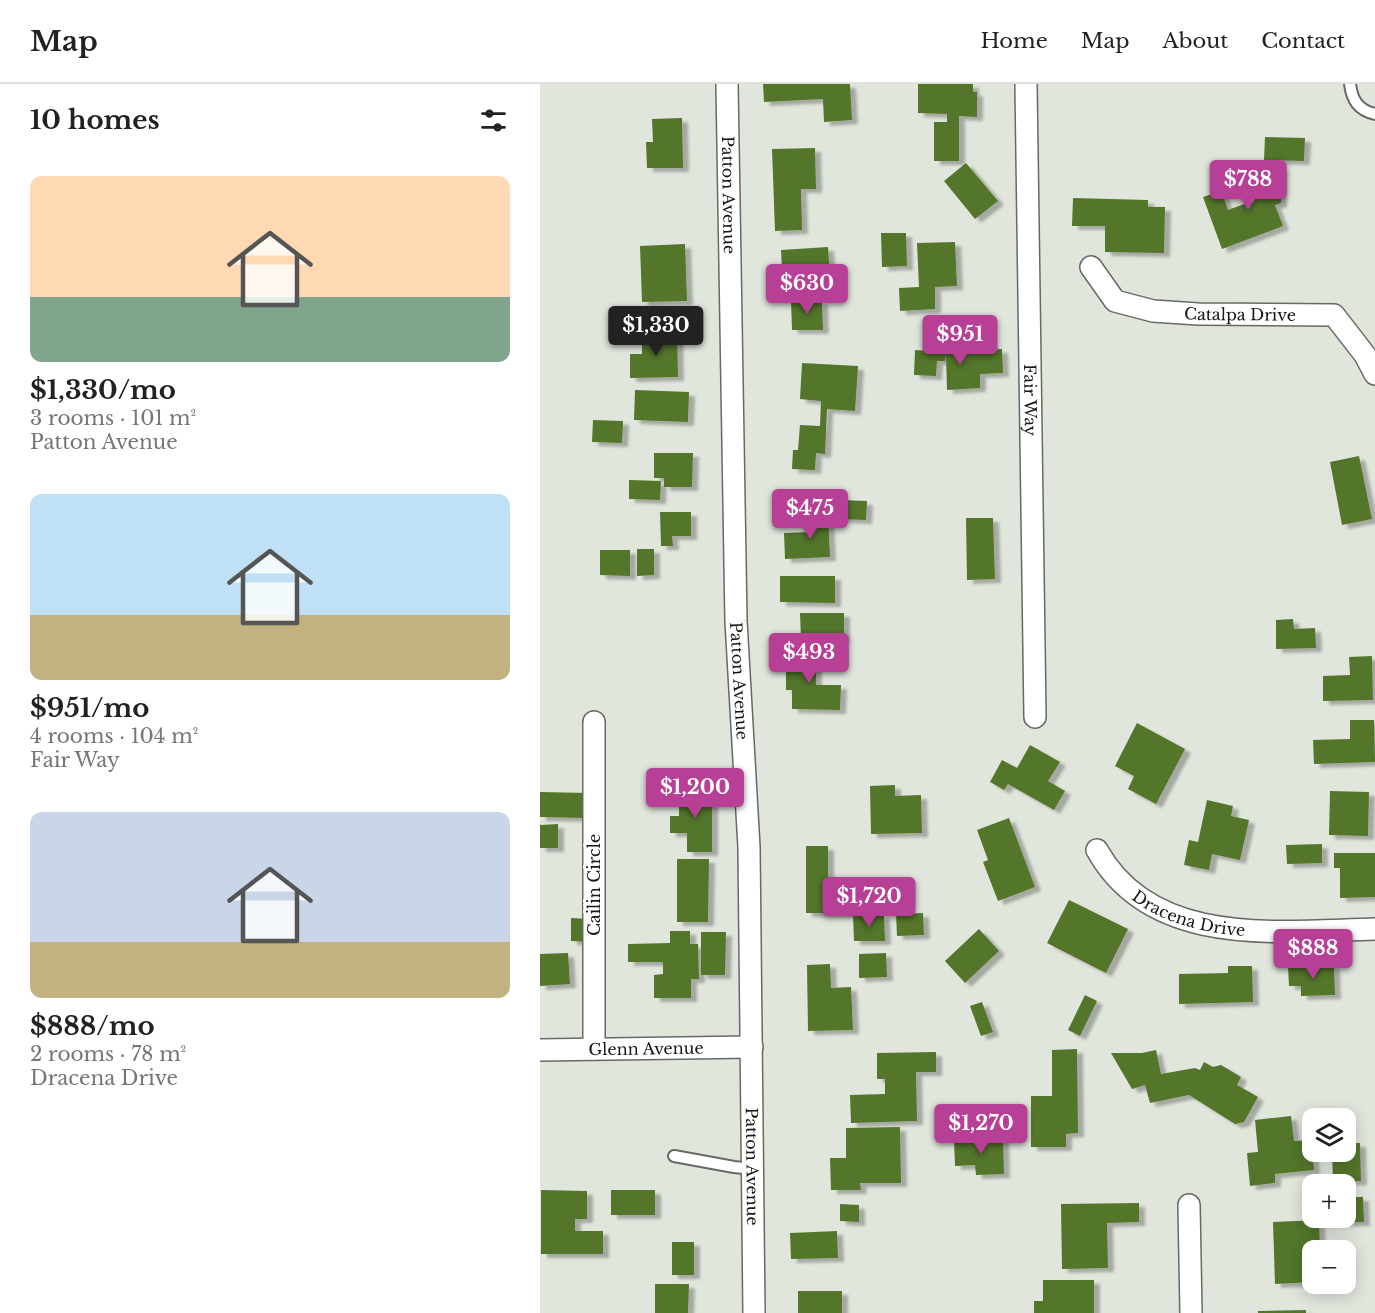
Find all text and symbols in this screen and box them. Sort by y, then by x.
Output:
text: Map [30,24,98,59]
text: Home [981,28,1048,54]
text: Map [1081,28,1129,54]
text: About [1162,28,1228,54]
text: Contact [1261,28,1345,54]
text: 10 homes [30,104,160,136]
icon: filters [477,104,510,137]
street label: Patton Avenue [718,136,740,254]
pin: $788 [1212,160,1284,211]
text: $788 [1224,167,1272,191]
icon: home [216,215,324,323]
pin: $630 [771,264,843,315]
text: $630 [780,271,834,295]
street label: Catalpa Drive [1183,303,1296,325]
pin: $1,330 [607,306,705,357]
text: $1,330 [622,313,690,337]
pin: $951 [924,315,996,366]
text: $951 [937,322,983,346]
street label: Fair Way [1020,364,1041,437]
text: $1,330/mo [30,374,176,406]
text: 3 rooms · 101 m² [30,406,196,430]
text: Patton Avenue [30,430,178,454]
pin: $475 [774,489,846,540]
text: $475 [786,496,834,520]
icon: home [216,533,324,641]
street label: Patton Avenue [726,621,753,740]
pin: $493 [773,633,845,684]
text: $493 [783,640,835,664]
text: $951/mo [30,692,149,724]
text: 4 rooms · 104 m² [30,724,198,748]
text: Fair Way [30,748,120,772]
pin: $1,200 [646,768,744,819]
text: $1,200 [660,775,730,799]
street label: Cailin Circle [584,834,604,936]
icon: home [216,851,324,959]
pin: $1,720 [820,877,918,928]
text: $1,720 [836,884,902,908]
street label: Dracena Drive [1128,886,1246,940]
pin: $888 [1277,929,1349,980]
text: $888 [1288,936,1338,960]
text: $888/mo [30,1010,155,1042]
street label: Glenn Avenue [588,1038,704,1059]
text: 2 rooms · 78 m² [30,1042,186,1066]
text: Dracena Drive [30,1066,178,1090]
pin: $1,270 [932,1104,1030,1155]
street label: Patton Avenue [742,1107,763,1226]
map controls [1302,1108,1356,1294]
button: layers [1302,1108,1356,1162]
text: $1,270 [948,1111,1014,1135]
button: + [1302,1174,1356,1228]
button: − [1302,1240,1356,1294]

